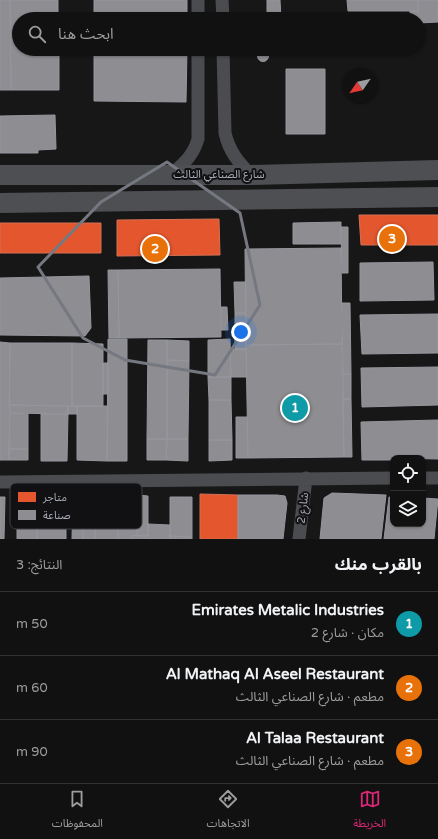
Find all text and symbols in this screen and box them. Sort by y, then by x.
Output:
search box [12,12,426,56]
icon: search [26,23,48,45]
text: ابحث هنا [58,25,114,43]
north arrow [342,68,378,104]
street label: شارع الصناعي الثالث [173,168,265,183]
pin: 3 [379,224,405,254]
pin: 2 [142,234,168,264]
your location [231,322,251,342]
pin: 1 [282,393,308,423]
map controls [390,455,426,527]
button: locate [390,455,426,491]
legend [10,483,142,529]
text: متاجر [42,491,67,504]
street label: شارع 2 [295,491,312,524]
button: layers [390,491,426,527]
text: صناعة [43,509,71,522]
text: بالقرب منك [335,554,422,575]
text: النتائج: 3 [16,557,62,573]
text: Emirates Metalic Industries [192,601,384,619]
text: 50 m [16,616,48,632]
text: 1 [405,616,413,632]
text: مكان · شارع 2 [311,625,384,641]
text: Al Mathaq Al Aseel Restaurant [166,665,384,683]
text: 60 m [16,680,48,696]
text: 2 [405,680,413,696]
text: مطعم · شارع الصناعي الثالث [236,689,384,705]
text: Al Talaa Restaurant [246,729,384,747]
text: 90 m [16,744,48,760]
text: 3 [405,744,413,760]
text: مطعم · شارع الصناعي الثالث [236,753,384,769]
tab: المحفوظات [52,788,103,835]
tab: الاتجاهات [207,788,250,835]
tab: الخريطة [353,788,386,835]

